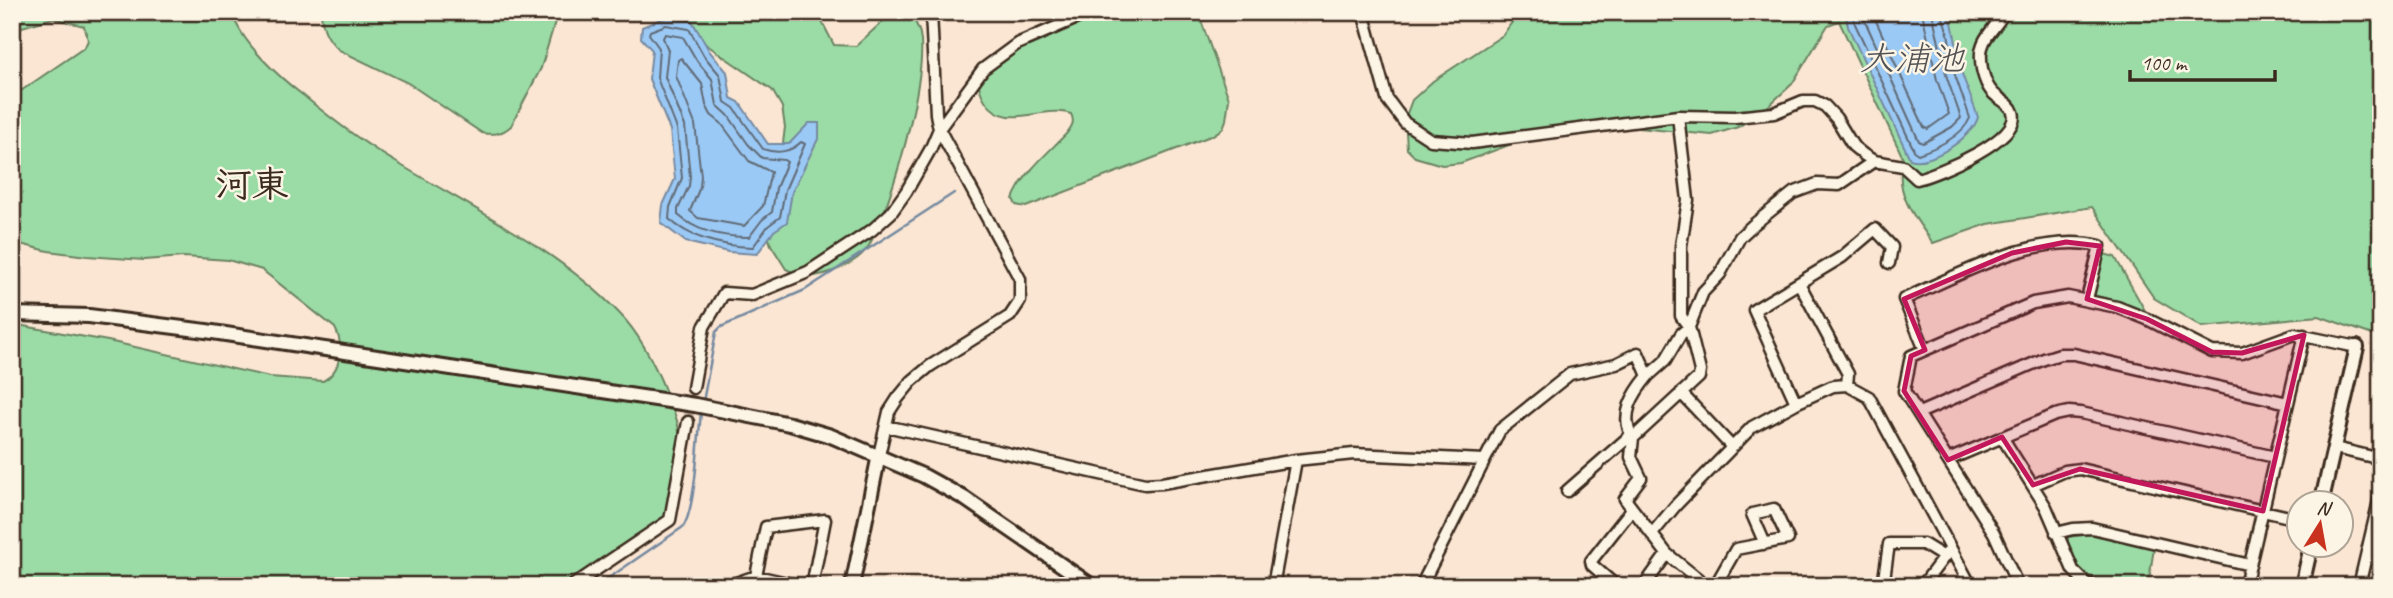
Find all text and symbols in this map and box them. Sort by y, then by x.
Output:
water label: 大浦池 [1859,36,1965,81]
scale bar [2130,38,2276,82]
text: 100 m [2141,50,2188,76]
district label: 河東 [215,161,289,208]
north arrow [2284,490,2354,560]
text: N [2315,495,2334,522]

